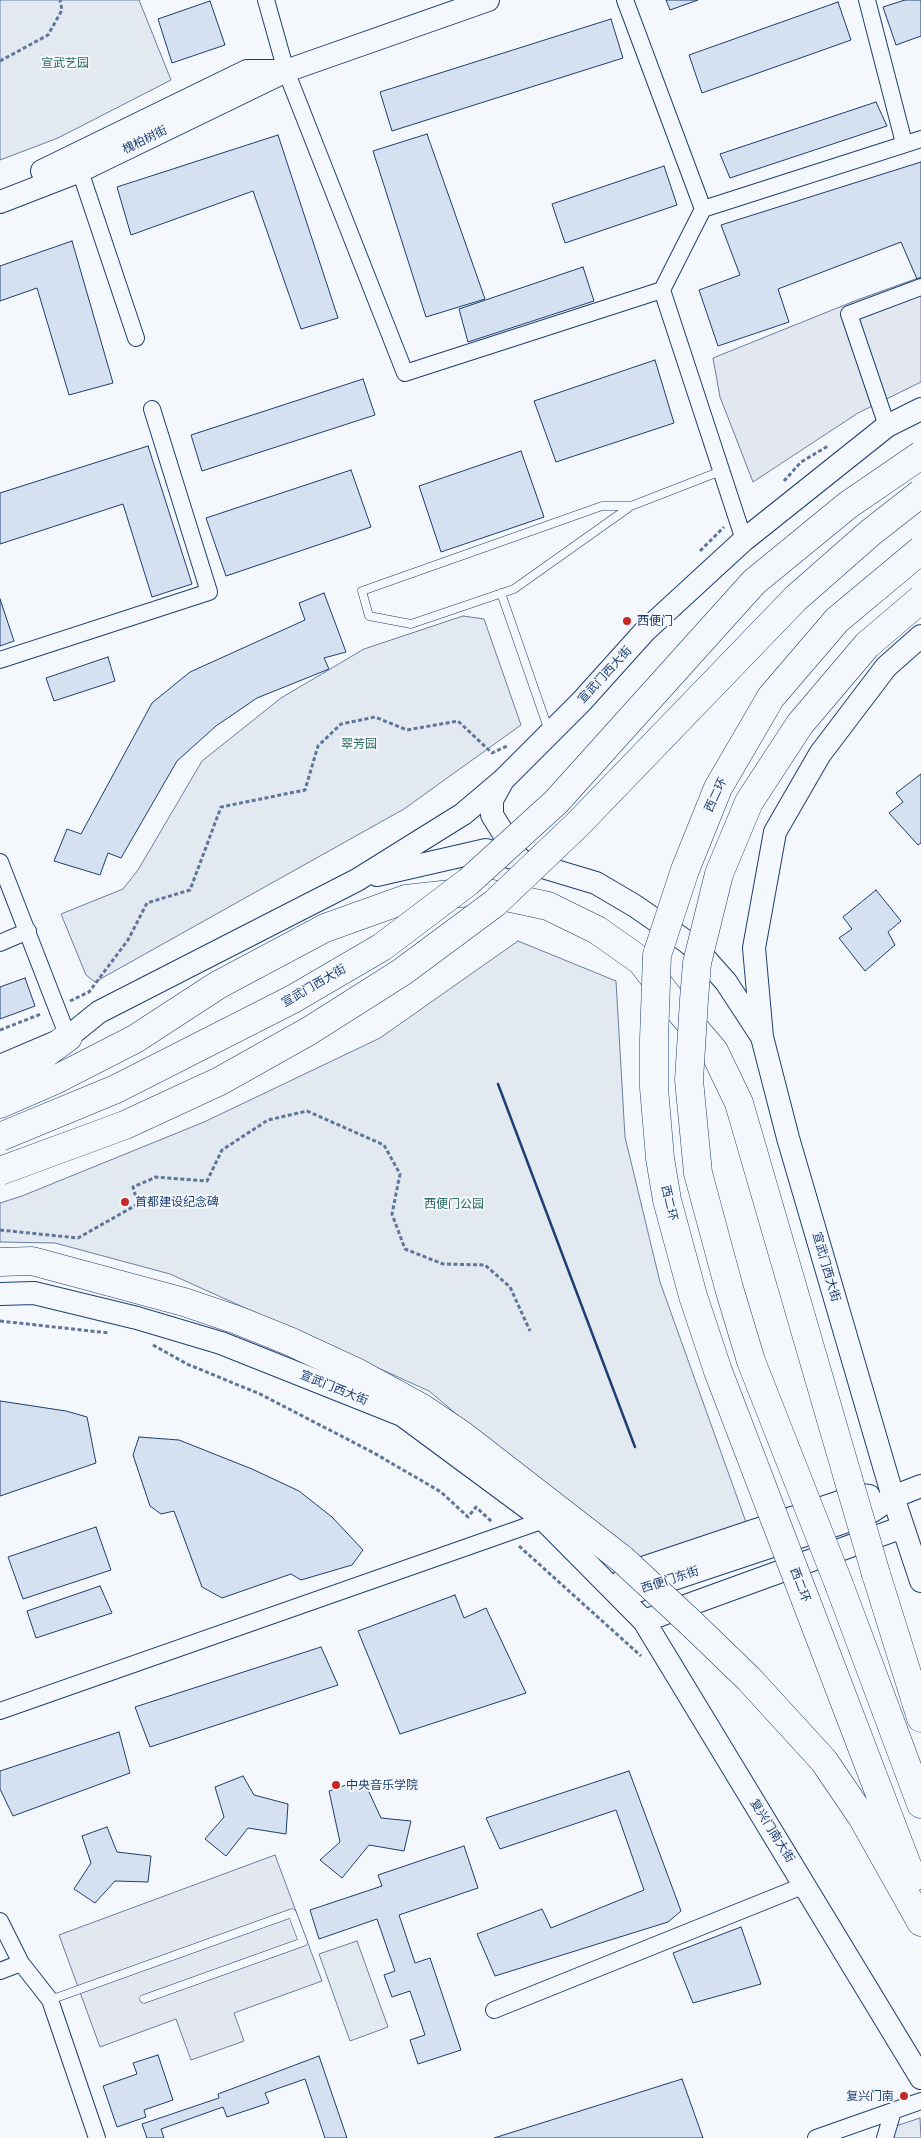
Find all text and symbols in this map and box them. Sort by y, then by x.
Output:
park label: 宣武艺园 [41,56,89,70]
street label: 槐柏树街 [120,123,170,157]
place label: 西便门 [637,614,673,628]
marker: 西便门 [621,615,633,627]
street label: 宣武门西大街 [575,644,635,706]
park label: 翠芳园 [341,737,377,751]
street label: 西二环 [702,776,730,814]
street label: 宣武门西大街 [279,962,349,1010]
street label: 西二环 [658,1184,680,1222]
place label: 首都建设纪念碑 [135,1195,219,1209]
marker: 首都建设纪念碑 [119,1196,131,1208]
park label: 西便门公园 [424,1197,484,1211]
street label: 宣武门西大街 [809,1230,843,1304]
street label: 宣武门西大街 [298,1368,370,1408]
street label: 西便门东街 [639,1564,701,1596]
street label: 西二环 [787,1566,813,1604]
place label: 中央音乐学院 [346,1778,418,1792]
marker: 中央音乐学院 [330,1779,342,1791]
street label: 复兴门南大街 [747,1797,797,1865]
place label: 复兴门南 [846,2089,894,2103]
marker: 复兴门南 [898,2090,910,2102]

